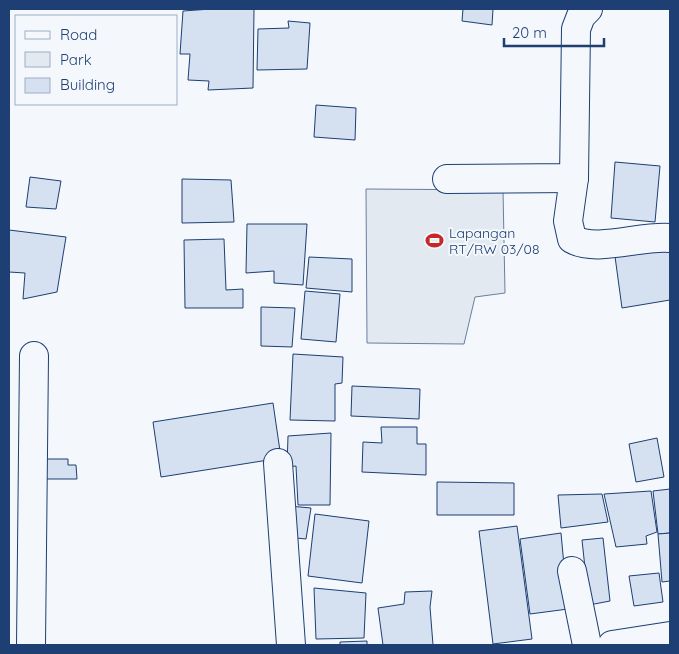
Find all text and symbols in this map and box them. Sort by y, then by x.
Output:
legend [15,15,178,105]
scale bar [504,15,604,47]
text: 20 m [512,23,547,42]
text: Road [60,25,97,44]
text: Park [60,50,92,69]
text: Building [60,75,115,94]
place label: Lapangan RT/RW 03/08 [449,224,540,258]
sports icon: Lapangan RT/RW 03/08 [425,231,445,251]

